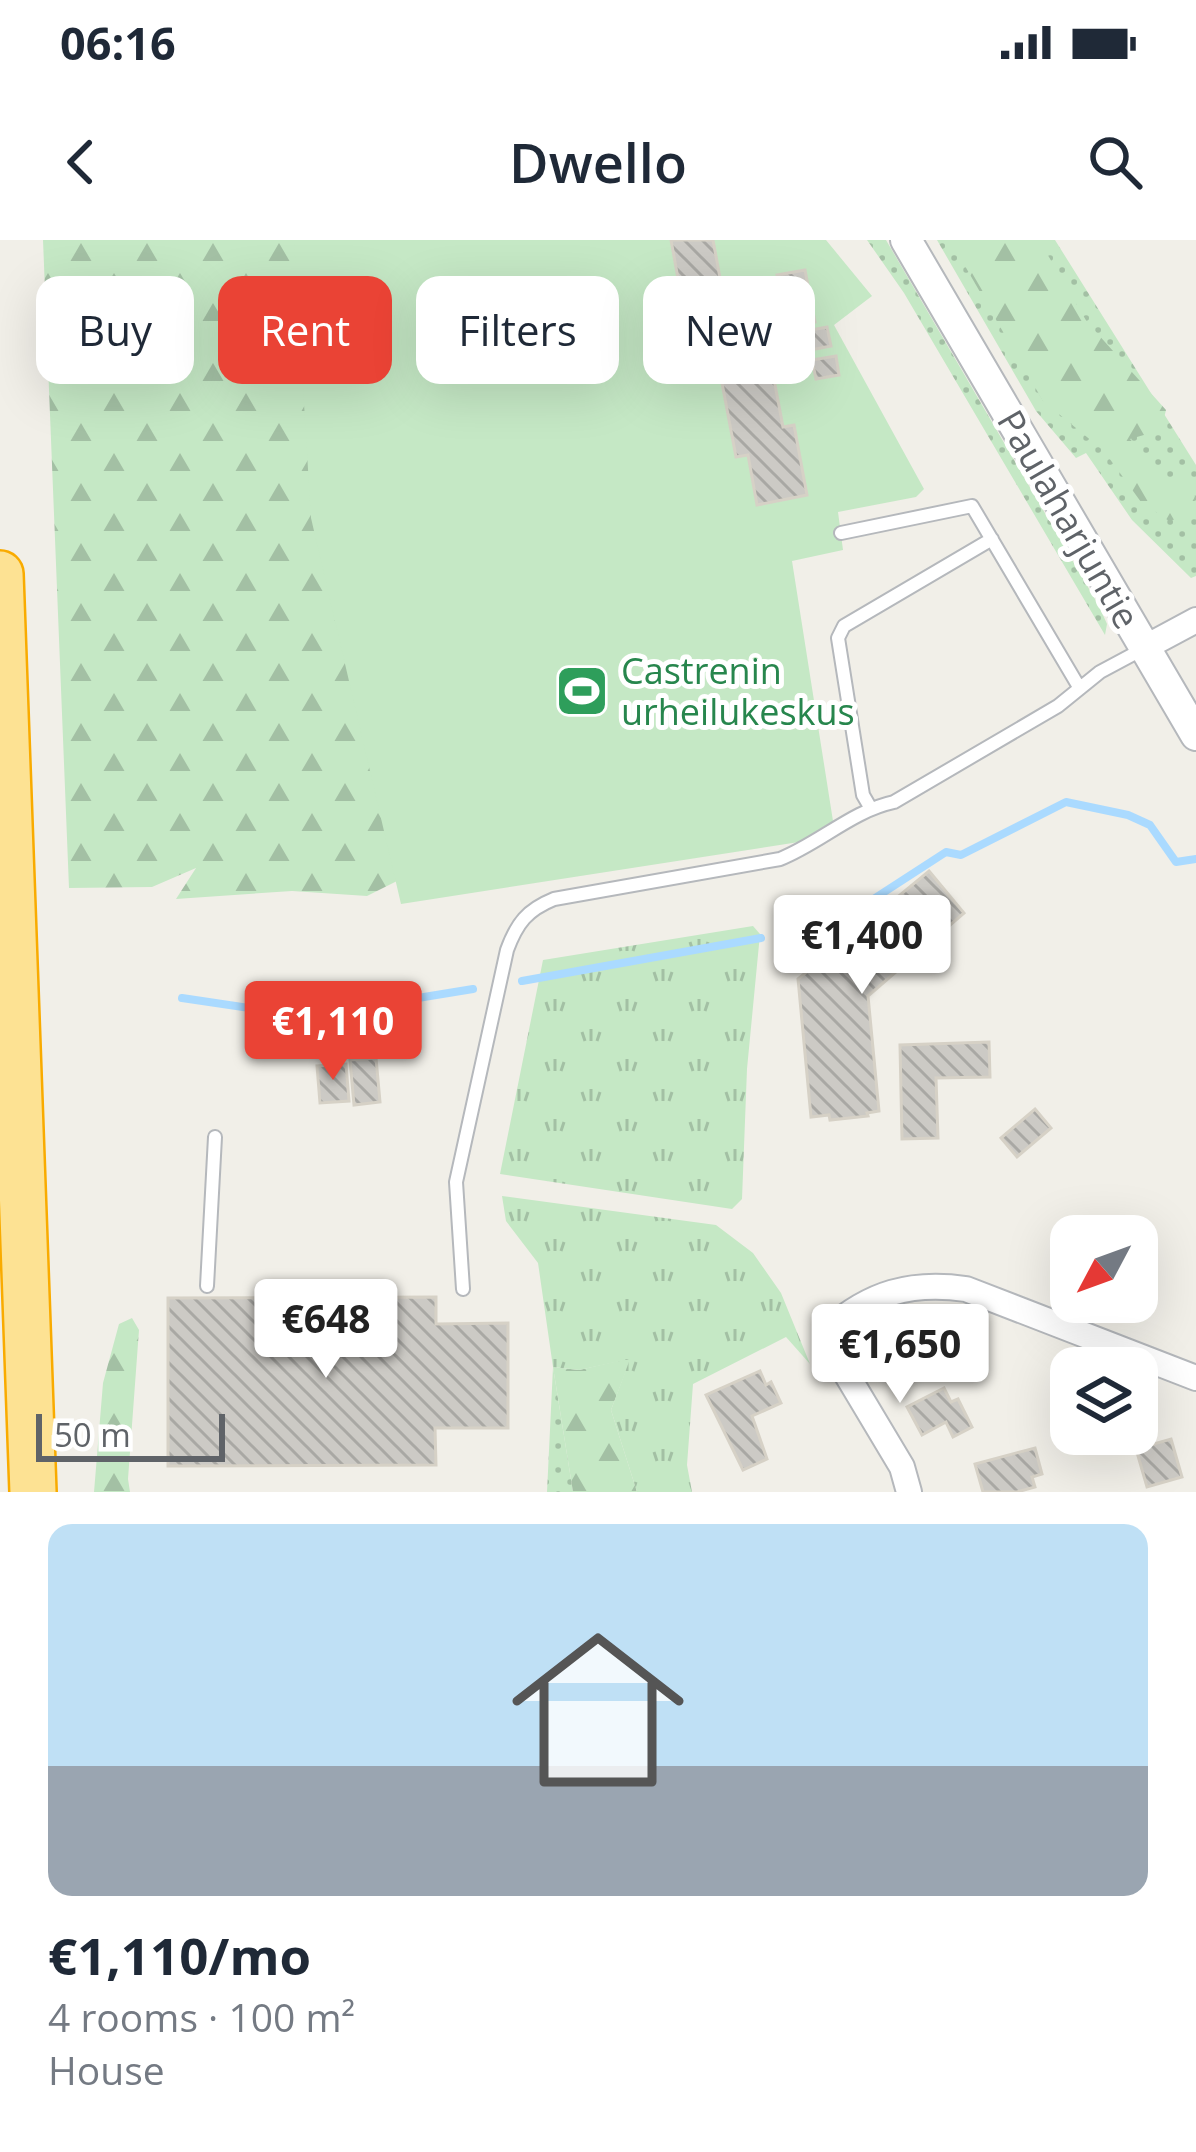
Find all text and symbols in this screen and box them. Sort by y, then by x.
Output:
text: 06:16 [60,12,176,73]
text: Dwello [509,125,687,199]
icon: back [48,129,114,195]
icon: search [1082,129,1148,195]
chip: Buy [36,276,194,384]
chip: Rent [218,276,392,384]
chip: Filters [416,276,619,384]
chip: New [643,276,815,384]
street label: Paulaharjuntie [987,401,1151,637]
place label: Castrenin urheilukeskus [621,646,855,736]
sports icon: Castrenin urheilukeskus [554,663,610,719]
pin: €1,400 [764,895,960,997]
text: €1,400 [801,907,923,960]
pin: €1,110 [235,981,431,1083]
text: €1,110 [272,993,394,1046]
north arrow [1050,1215,1158,1323]
map controls [1050,1215,1158,1455]
pin: €648 [255,1279,397,1381]
text: €648 [281,1291,371,1344]
pin: €1,650 [802,1304,998,1406]
text: €1,650 [839,1316,961,1369]
button: layers [1050,1347,1158,1455]
scale bar [36,1408,225,1461]
text: 50 m [54,1412,131,1457]
icon: home [490,1602,706,1818]
text: €1,110/mo [48,1920,311,1990]
text: 4 rooms · 100 m² [48,1990,355,2043]
text: House [48,2043,165,2096]

